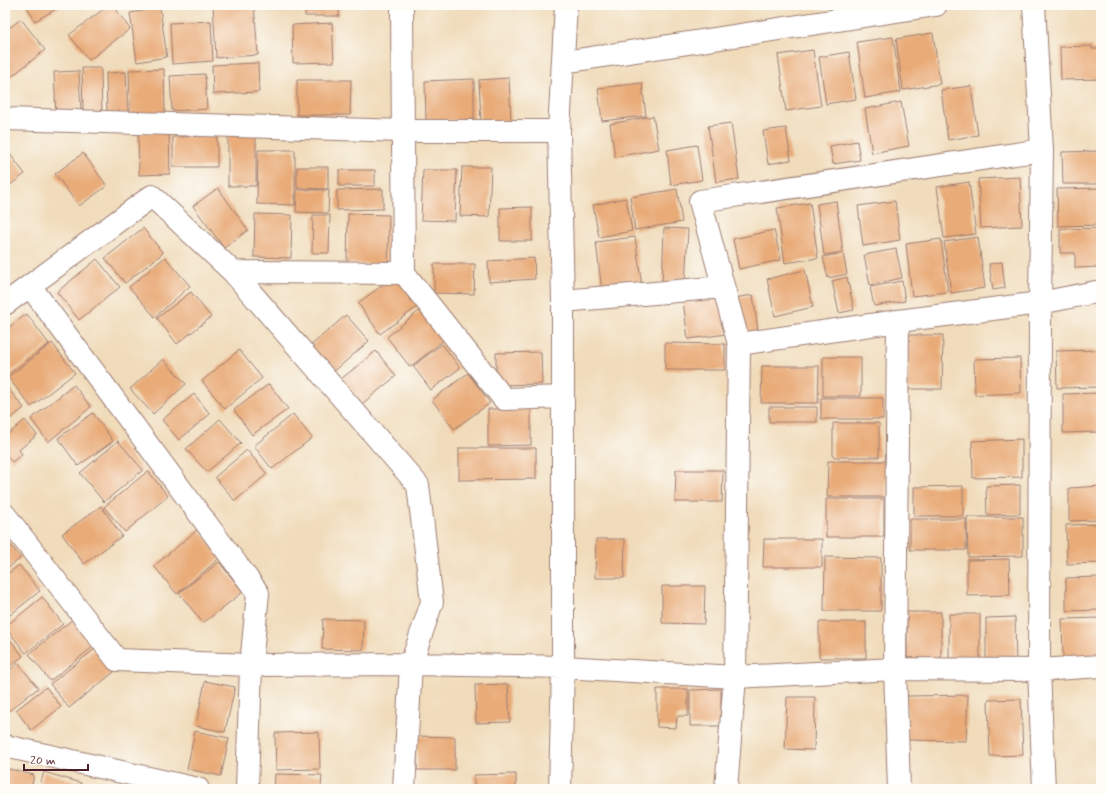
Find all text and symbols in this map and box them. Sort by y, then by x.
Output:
scale bar [24,746,88,772]
text: 20 m [30,753,56,769]

